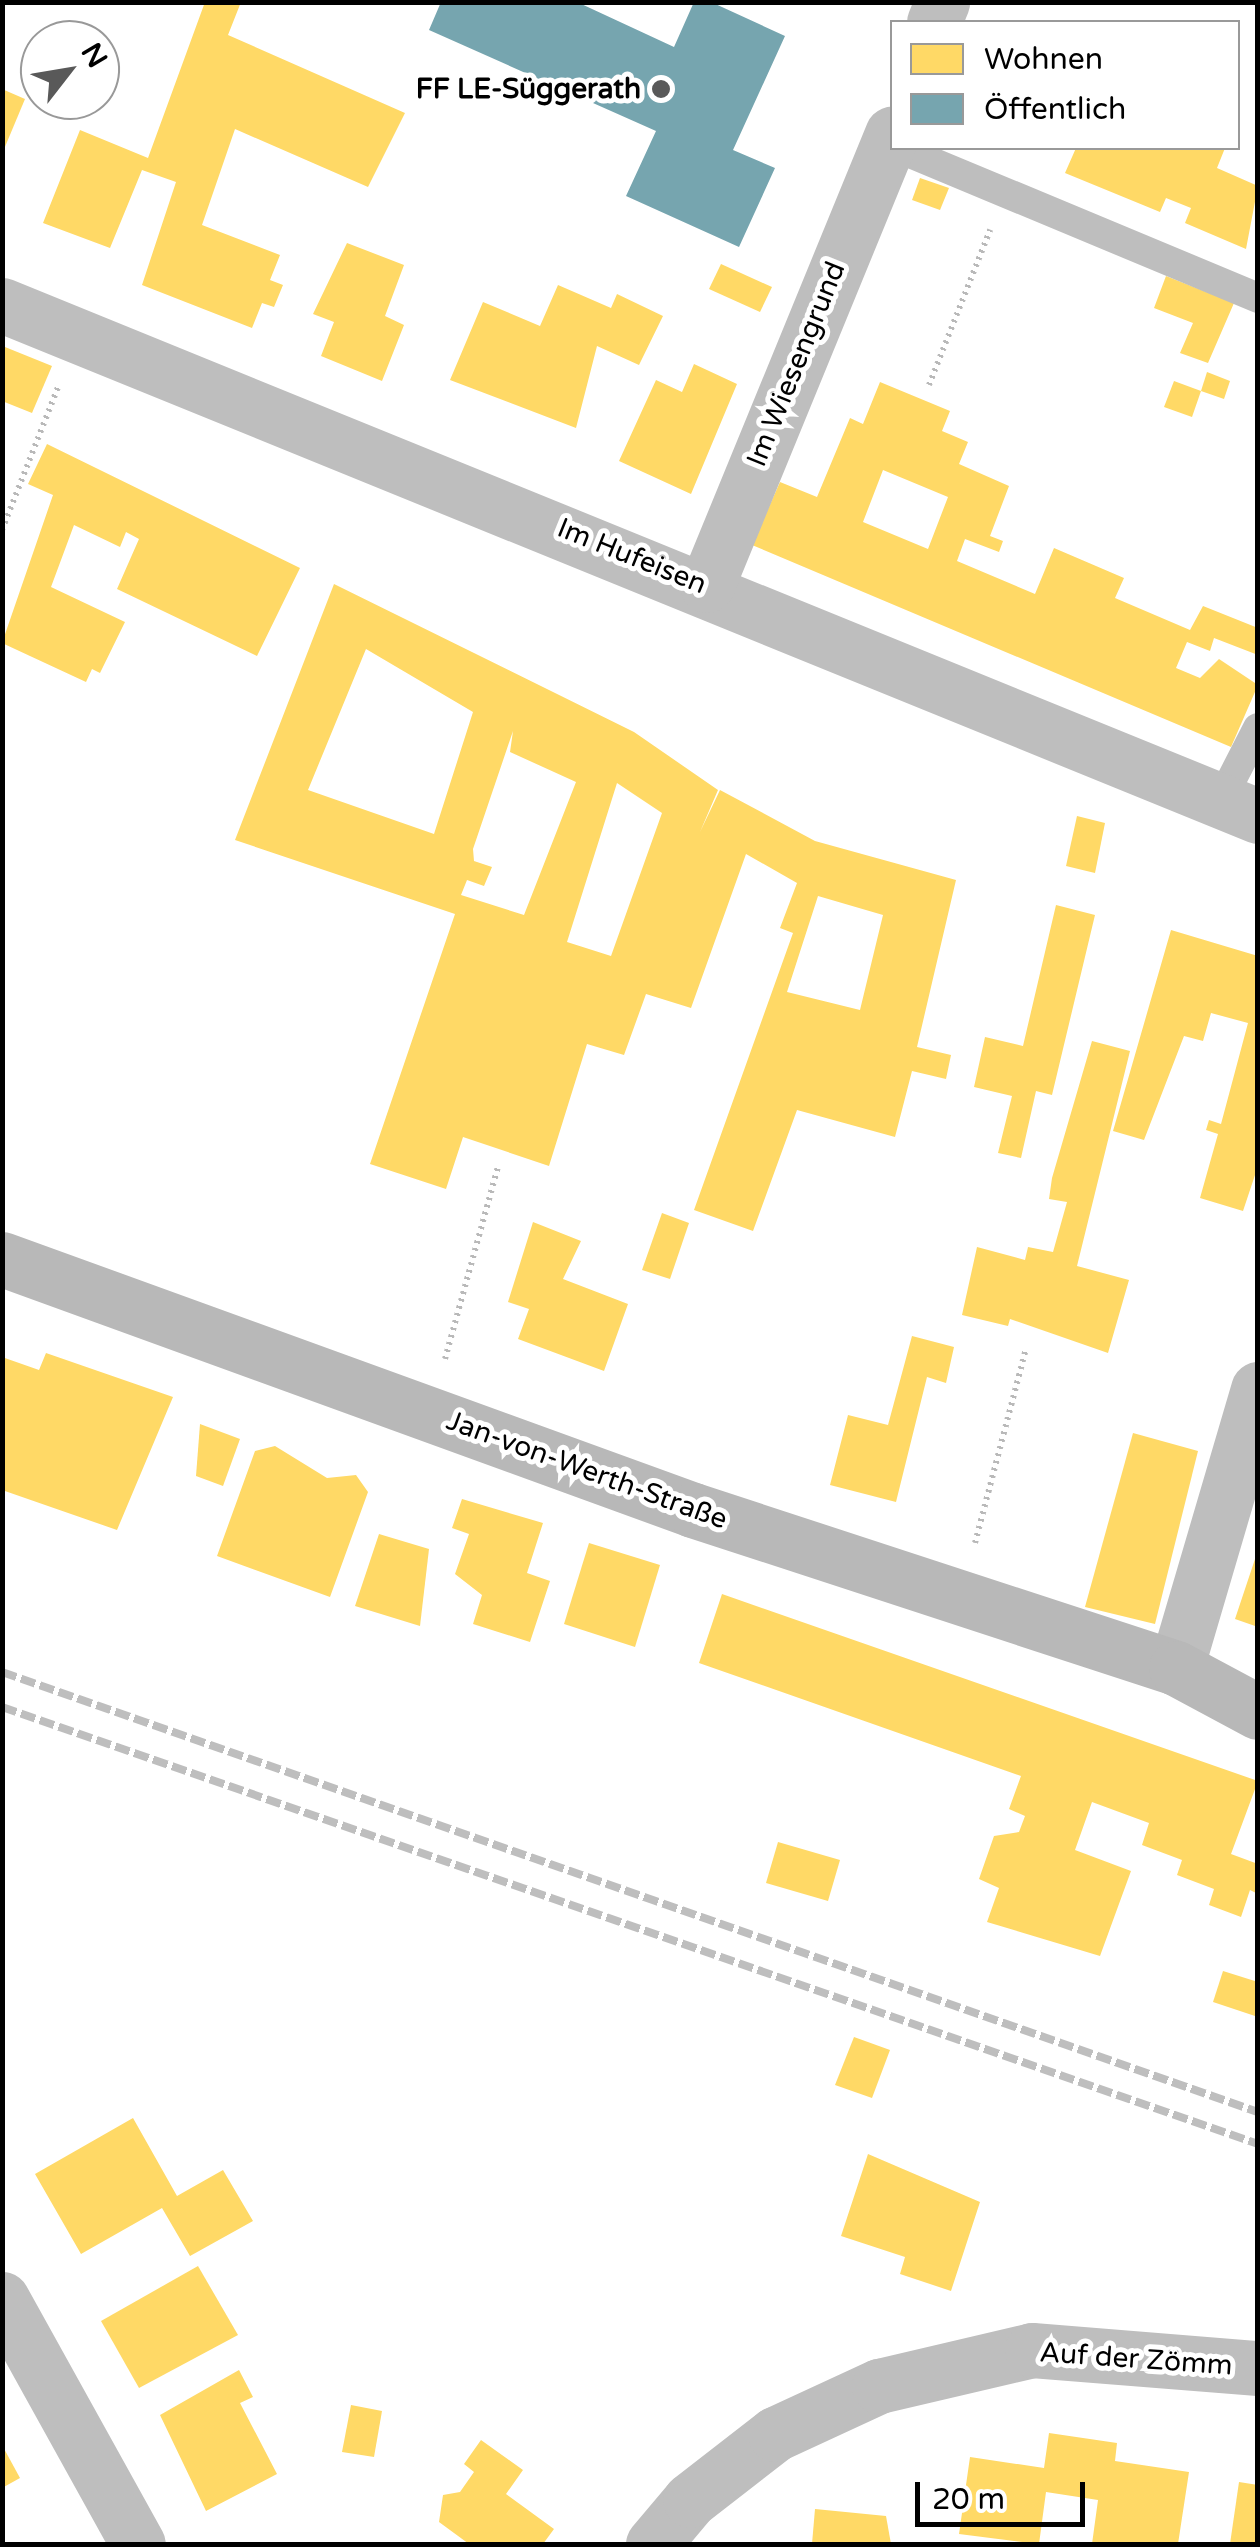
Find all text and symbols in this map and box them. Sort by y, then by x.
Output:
north arrow [20,20,120,120]
legend [890,20,1240,150]
text: N [74,37,114,74]
text: Wohnen [984,41,1103,78]
place label: FF LE-Süggerath [416,72,641,106]
marker: FF LE-Süggerath [650,78,672,100]
text: Öffentlich [984,91,1126,128]
street label: Im Wiesengrund [740,257,852,471]
street label: Im Hufeisen [553,511,711,601]
street label: Jan-von-Werth-Straße [442,1404,732,1536]
street label: Auf der Zömm [1038,2335,1234,2383]
scale bar [920,2462,1090,2524]
text: 20 m [932,2481,1005,2518]

